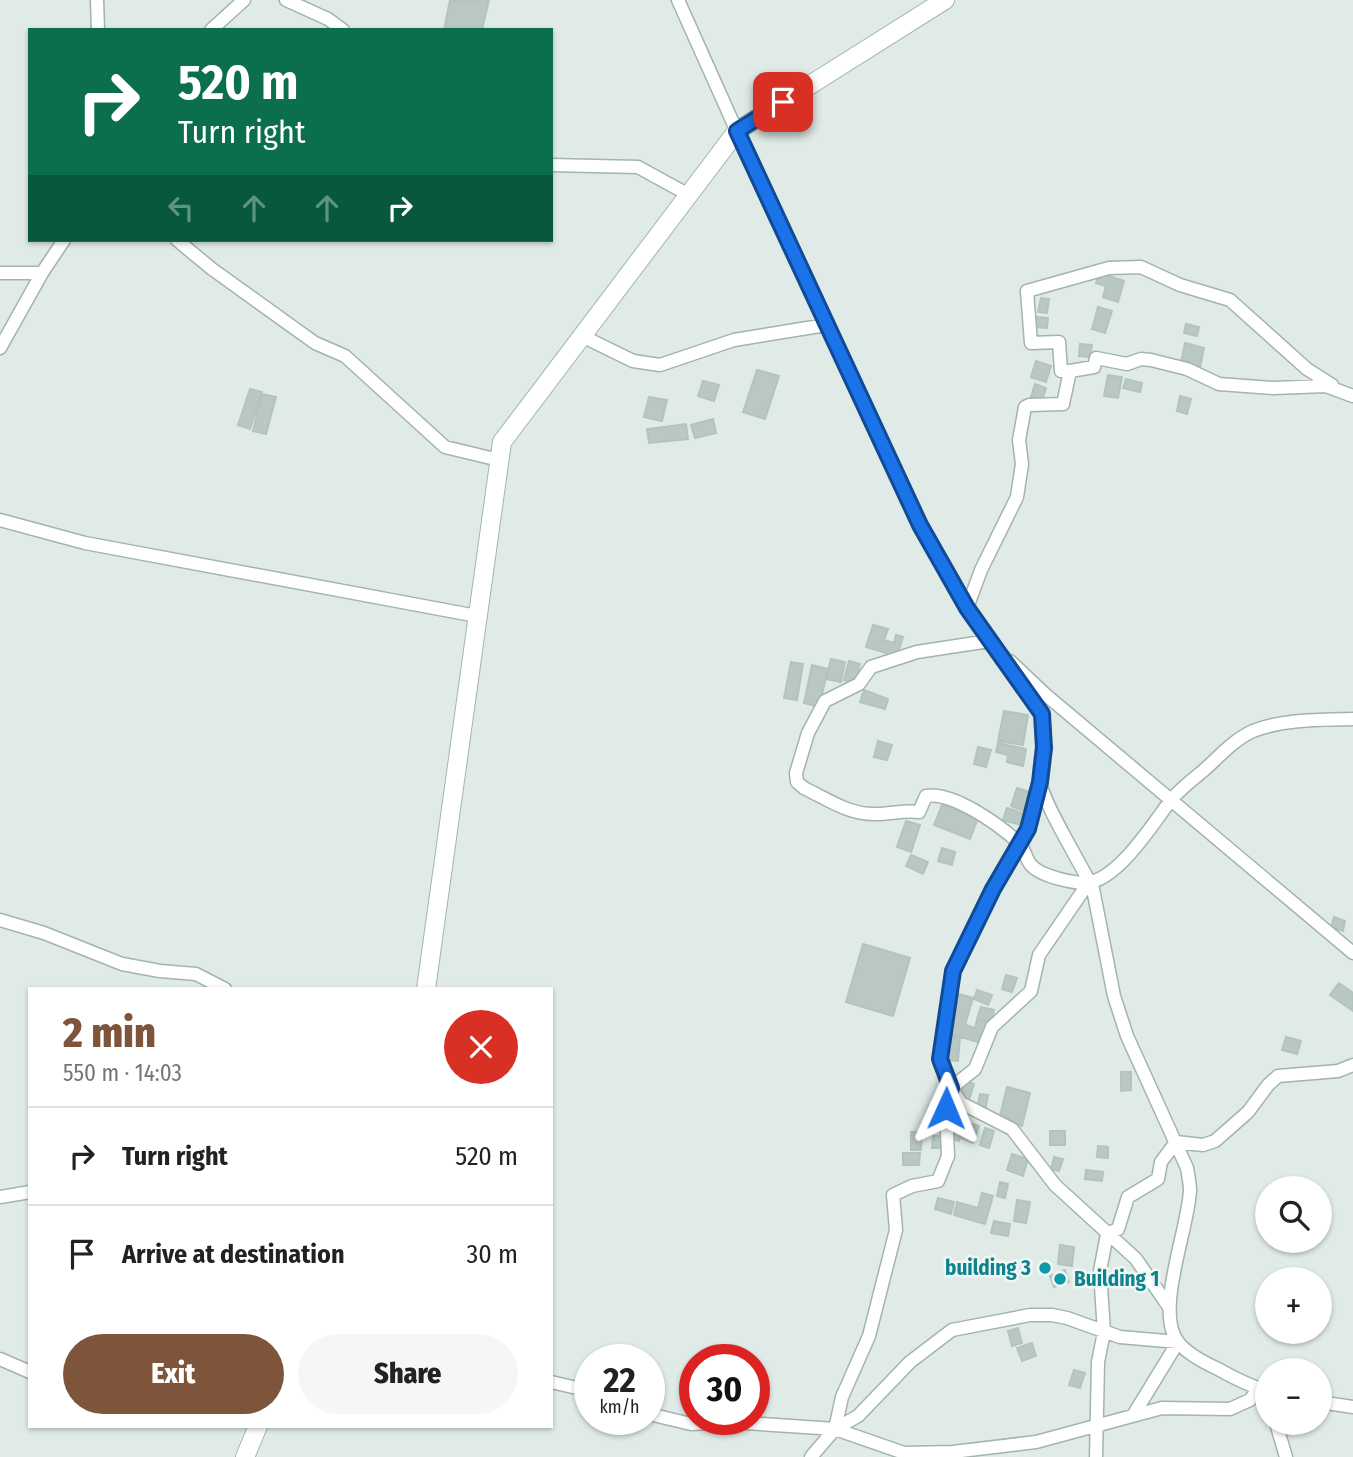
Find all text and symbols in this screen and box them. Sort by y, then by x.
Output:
text: 520 m [178,53,299,112]
icon: right [63,56,154,147]
pin [753,72,813,132]
icon: arrive [764,83,802,121]
text: Turn right [178,113,305,151]
icon: left [162,189,200,227]
icon: ahead [235,189,273,227]
icon: ahead [308,189,346,227]
icon: right [381,189,419,227]
text: 2 min [63,1008,156,1058]
button: close [444,1010,518,1084]
text: 550 m · 14:03 [63,1059,182,1087]
position arrow [909,1071,983,1145]
icon: right [63,1137,101,1175]
text: Turn right [122,1141,228,1172]
text: 520 m [455,1141,518,1172]
map controls [1255,1176,1332,1435]
button: search [1255,1176,1332,1253]
icon: arrive [63,1235,101,1273]
text: Arrive at destination [122,1239,345,1270]
text: 30 m [467,1239,518,1270]
place label: building 3 [945,1255,1031,1281]
marker: building 3 [1037,1260,1053,1276]
place label: Building 1 [1074,1266,1159,1292]
button: + [1255,1267,1332,1344]
marker: Building 1 [1052,1271,1068,1287]
button: Exit [63,1334,284,1414]
button: Share [298,1334,518,1414]
speed limit sign: 30 [679,1344,770,1435]
button: − [1255,1358,1332,1435]
text: 22 [603,1359,636,1401]
text: km/h [599,1396,640,1418]

